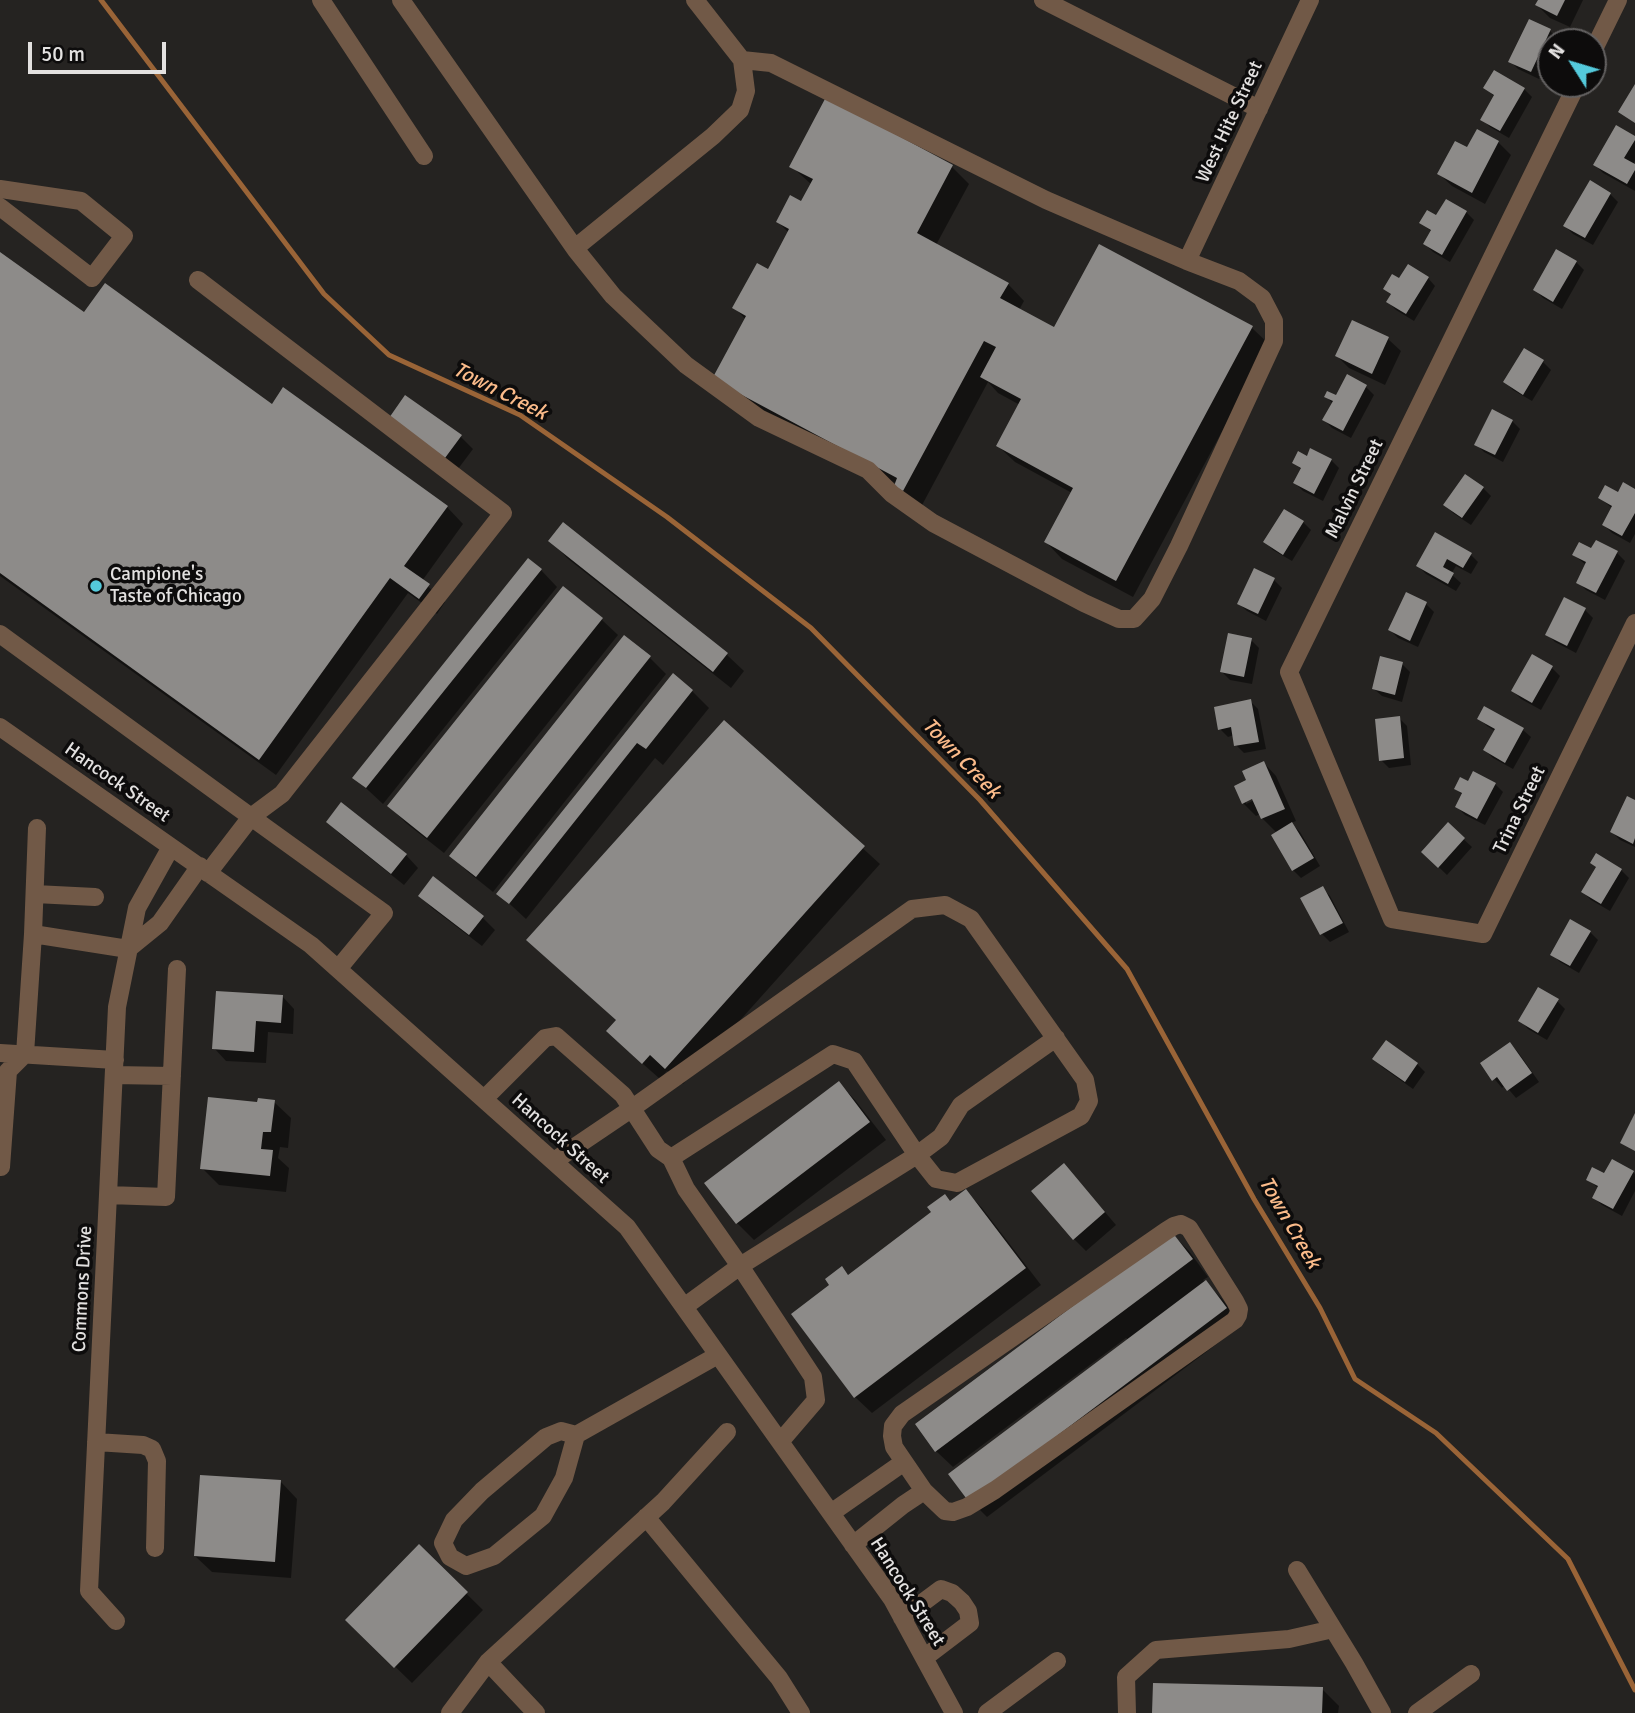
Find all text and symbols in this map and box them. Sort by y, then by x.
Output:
scale bar [32,28,170,72]
north arrow [1537,28,1607,98]
text: N [1543,39,1570,64]
text: 50 m [41,41,85,67]
street label: West Hite Street [1192,58,1268,186]
water label: Town Creek [449,358,551,426]
street label: Malvin Street [1321,435,1389,543]
place label: Campione's Taste of Chicago [110,564,242,608]
marker: Campione's Taste of Chicago [88,578,104,594]
water label: Town Creek [916,714,1006,804]
street label: Hancock Street [60,738,174,828]
street label: Trina Street [1489,762,1551,858]
street label: Hancock Street [506,1089,614,1189]
water label: Town Creek [1253,1172,1325,1274]
street label: Commons Drive [68,1225,98,1353]
street label: Hancock Street [865,1534,949,1650]

